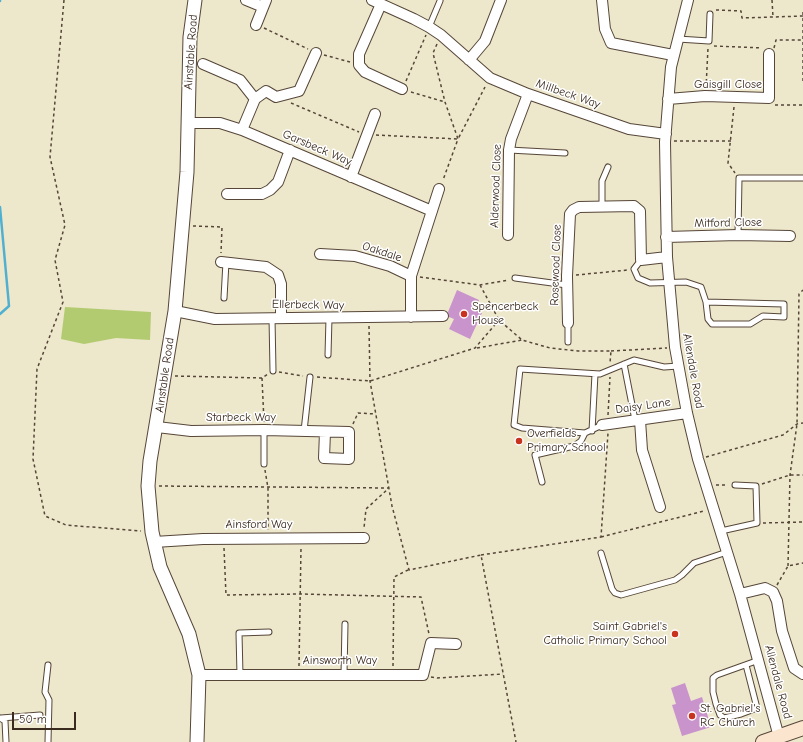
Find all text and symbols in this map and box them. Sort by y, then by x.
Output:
street label: Ainstable Road [181,14,201,90]
street label: Millbeck Way [534,76,602,112]
street label: Gaisgill Close [694,78,762,92]
street label: Garsbeck Way [280,127,354,169]
street label: Alderwood Close [487,144,505,228]
street label: Mitford Close [694,215,762,231]
street label: Rosewood Close [547,224,565,306]
street label: Oakdale [360,239,404,265]
street label: Ellerbeck Way [272,297,344,313]
place label: Spencerbeck House [472,300,538,328]
marker: Spencerbeck House [459,309,469,319]
street label: Allendale Road [679,332,707,410]
street label: Ainstable Road [153,337,177,413]
street label: Daisy Lane [615,395,671,417]
street label: Starbeck Way [206,411,276,425]
place label: Overfields Primary School [527,427,606,455]
marker: Overfields Primary School [514,436,524,446]
street label: Ainsford Way [226,518,292,532]
place label: Saint Gabriel's Catholic Primary School [543,620,667,648]
marker: Saint Gabriel's Catholic Primary School [670,629,680,639]
street label: Allendale Road [761,643,795,721]
street label: Ainsworth Way [303,654,377,668]
place label: St. Gabriel's RC Church [700,702,761,730]
scale bar [14,704,78,730]
marker: St. Gabriel's RC Church [687,711,697,721]
text: 50 m [19,712,47,726]

